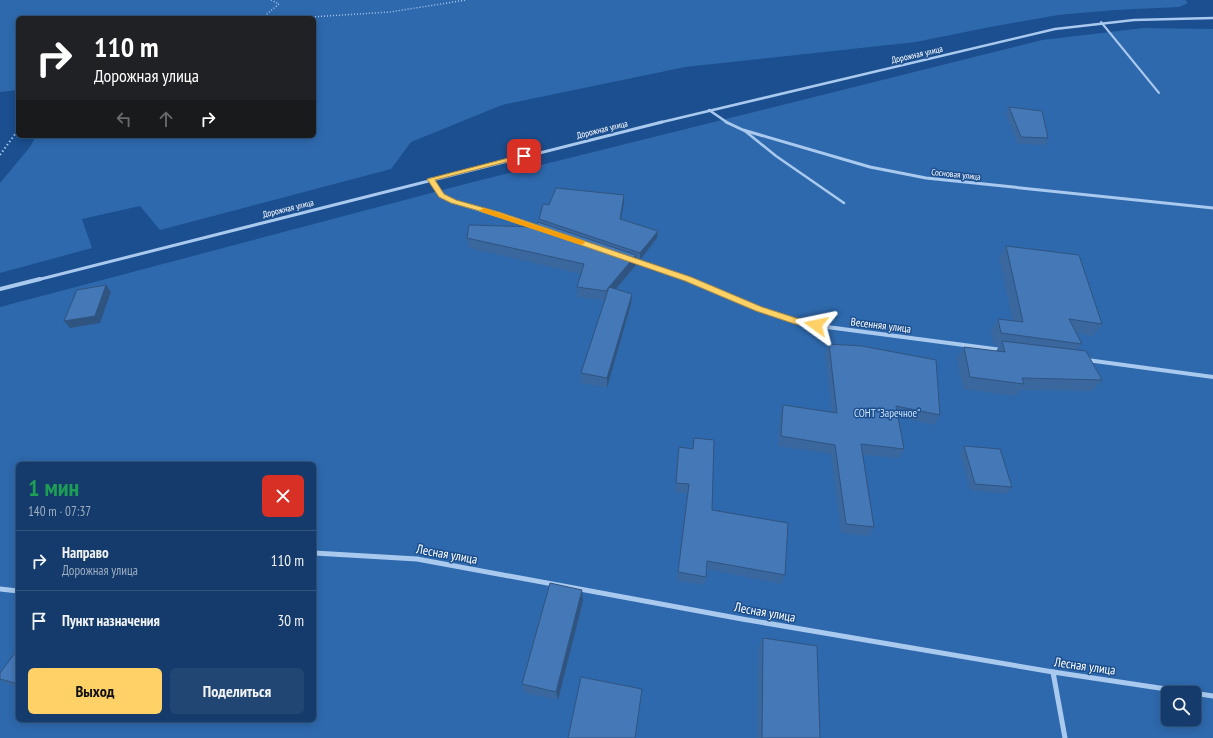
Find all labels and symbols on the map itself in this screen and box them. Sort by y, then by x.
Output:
street label: Дорожная улица [890,43,944,65]
street label: Дорожная улица [575,117,629,141]
pin [507,139,541,173]
street label: Сосновая улица [931,166,982,182]
street label: Дорожная улица [261,196,315,220]
position arrow [795,304,837,346]
street label: Весенняя улица [850,314,912,336]
park label: СОНТ "Заречное" [854,406,920,420]
street label: Лесная улица [414,540,479,568]
street label: Лесная улица [732,598,797,626]
street label: Лесная улица [1052,653,1117,679]

